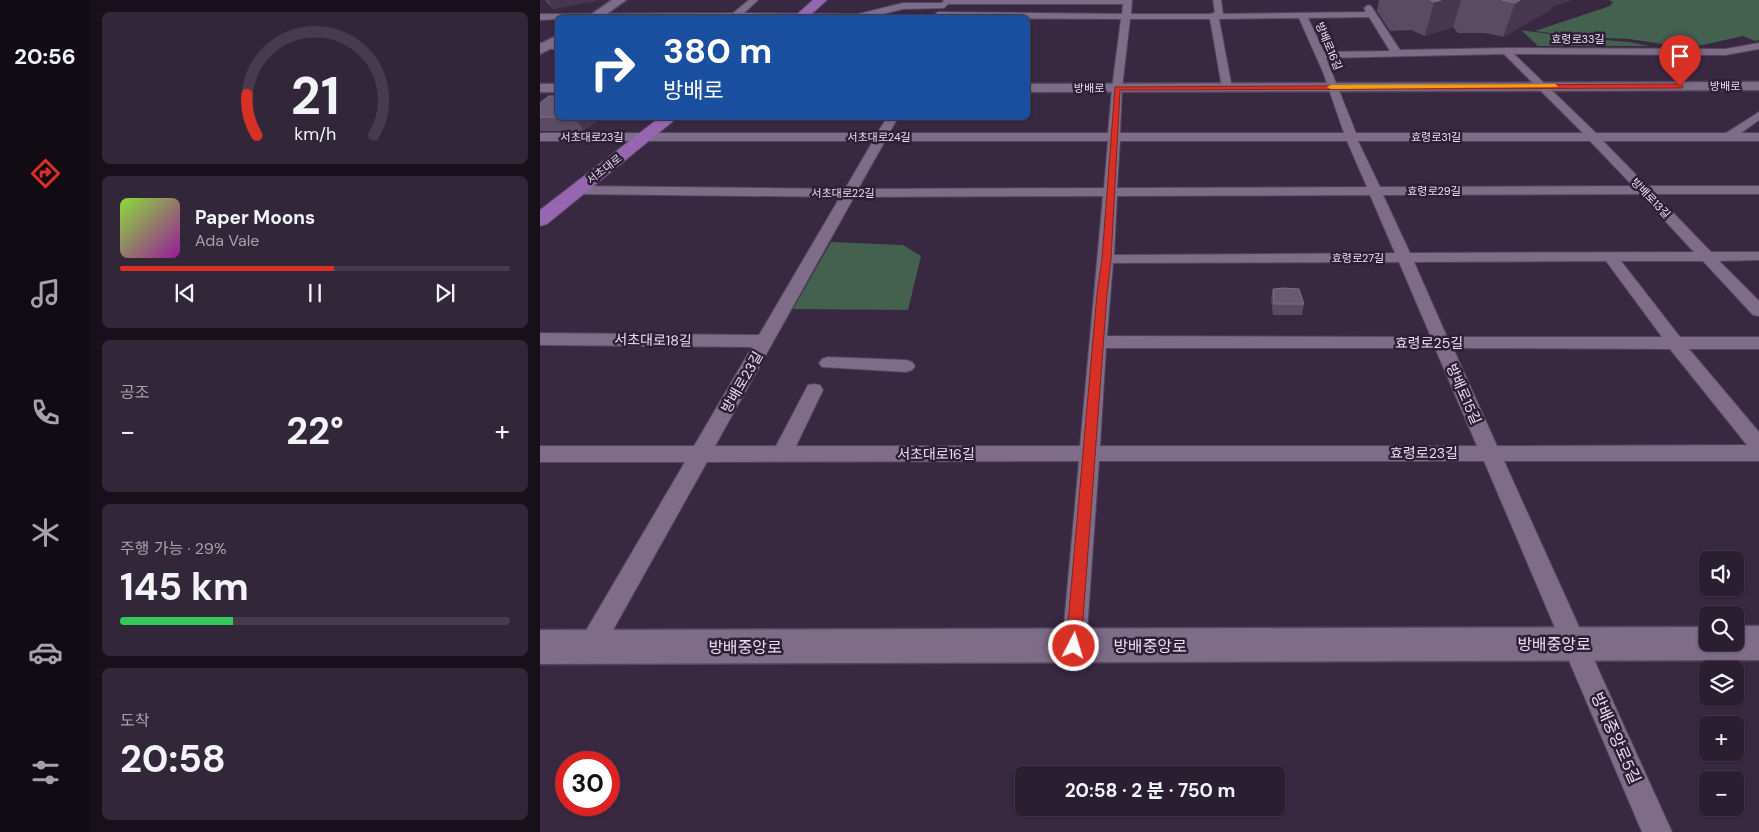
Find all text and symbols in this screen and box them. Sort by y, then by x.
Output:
street label: 방배로16길 [1313,20,1345,72]
text: 380 m [663,28,772,74]
street label: 효령로33길 [1551,32,1605,46]
icon: right [580,35,645,100]
pin [1659,35,1701,86]
text: 20:56 [14,42,76,71]
icon: arrive [1666,42,1694,70]
text: 21 [291,62,339,130]
text: 방배로 [663,76,724,105]
street label: 방배로 [1710,79,1740,93]
street label: 방배로 [1074,81,1104,95]
text: km/h [294,122,336,146]
street label: 서초대로23길 [560,130,624,144]
street label: 서초대로24길 [847,130,911,144]
street label: 효령로31길 [1411,130,1461,144]
street label: 서초대로 [584,151,624,187]
icon: directions [28,156,63,191]
street label: 방배로13길 [1628,175,1674,221]
street label: 효령로29길 [1407,184,1461,198]
street label: 서초대로22길 [811,186,875,200]
text: Paper Moons [195,205,315,230]
text: Ada Vale [195,230,259,251]
street label: 효령로27길 [1332,251,1384,265]
icon: music [28,276,63,311]
icon: previous [171,279,199,307]
icon: pause [301,279,329,307]
icon: next [431,279,459,307]
street label: 서초대로18길 [614,330,692,350]
street label: 효령로25길 [1395,334,1463,352]
street label: 방배로23길 [717,348,767,416]
street label: 방배로15길 [1443,361,1485,427]
text: 공조 [120,382,149,403]
icon: phone [28,395,63,430]
text: 22° [286,406,344,456]
text: − [120,413,135,450]
text: + [495,413,510,450]
street label: 효령로23길 [1390,444,1458,462]
street label: 서초대로16길 [897,445,975,463]
icon: climate [28,515,63,550]
text: 주행 가능 · 29% [120,538,227,559]
map controls [1699,551,1744,816]
button: sound [1699,551,1744,596]
text: 145 km [120,562,249,612]
button: search [1699,606,1744,651]
position arrow [1047,619,1099,671]
street label: 방배중앙로 [1517,634,1591,655]
icon: car [28,635,63,670]
street label: 방배중앙로 [1113,636,1187,657]
street label: 방배중앙로 [708,637,782,658]
button: layers [1699,661,1744,706]
street label: 방배중앙로5길 [1586,689,1646,787]
text: 도착 [120,710,149,731]
button: + [1699,716,1744,761]
text: 20:58 [120,734,226,784]
speed limit sign: 30 [555,751,620,816]
icon: filters [28,755,63,790]
button: − [1699,771,1744,816]
text: 20:58 · 2 분 · 750 m [1065,778,1235,803]

